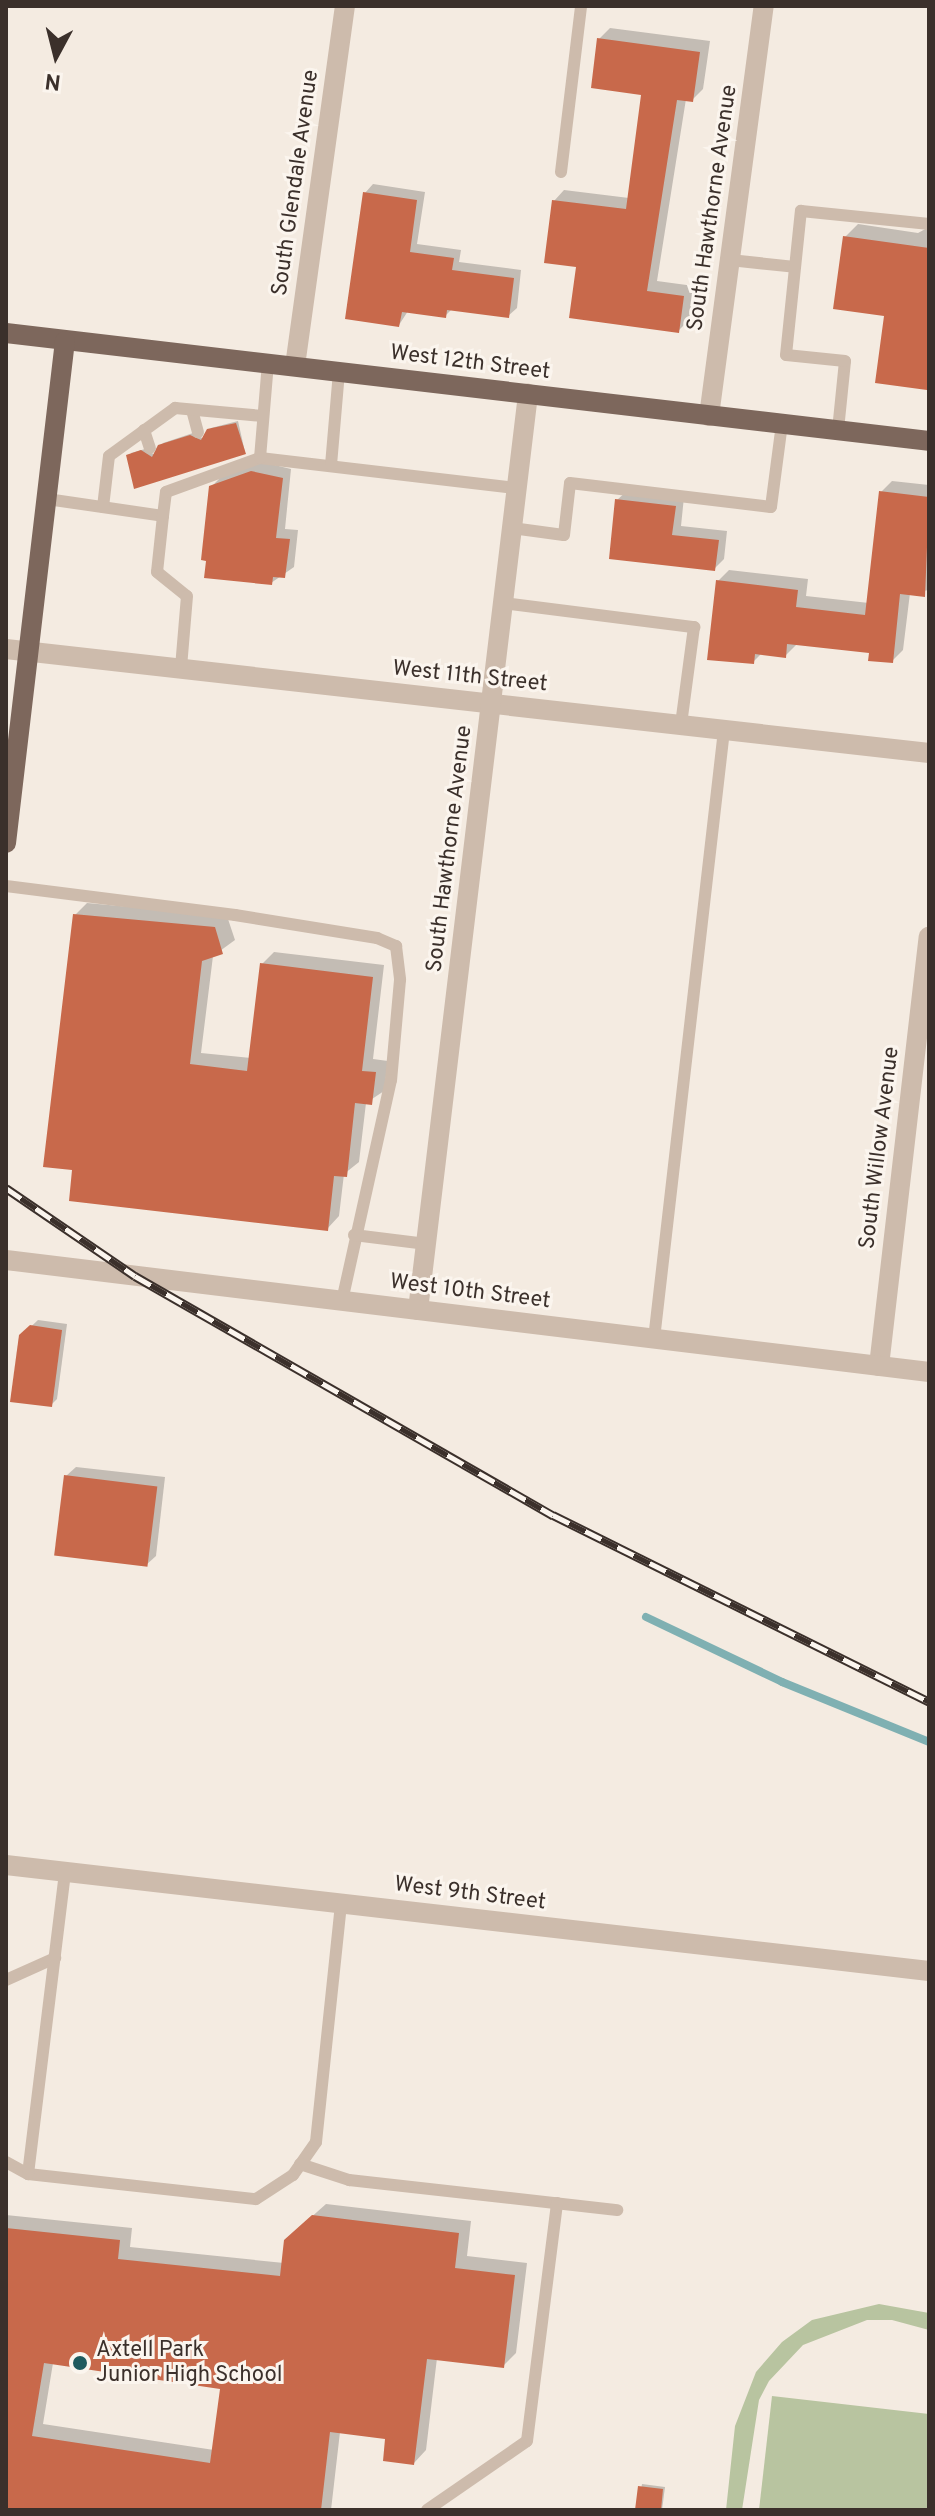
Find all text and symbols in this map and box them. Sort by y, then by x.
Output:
north arrow [16,16,96,96]
text: N [44,66,63,95]
street label: South Glendale Avenue [267,68,325,298]
street label: South Hawthorne Avenue [683,83,743,333]
street label: West 12th Street [389,340,551,386]
street label: West 11th Street [391,656,549,698]
street label: South Hawthorne Avenue [422,724,478,974]
street label: South Willow Avenue [854,1045,906,1251]
street label: West 10th Street [388,1269,552,1315]
street label: West 9th Street [393,1872,547,1916]
place label: Axtell Park Junior High School [96,2337,283,2388]
marker: Axtell Park Junior High School [71,2354,89,2372]

